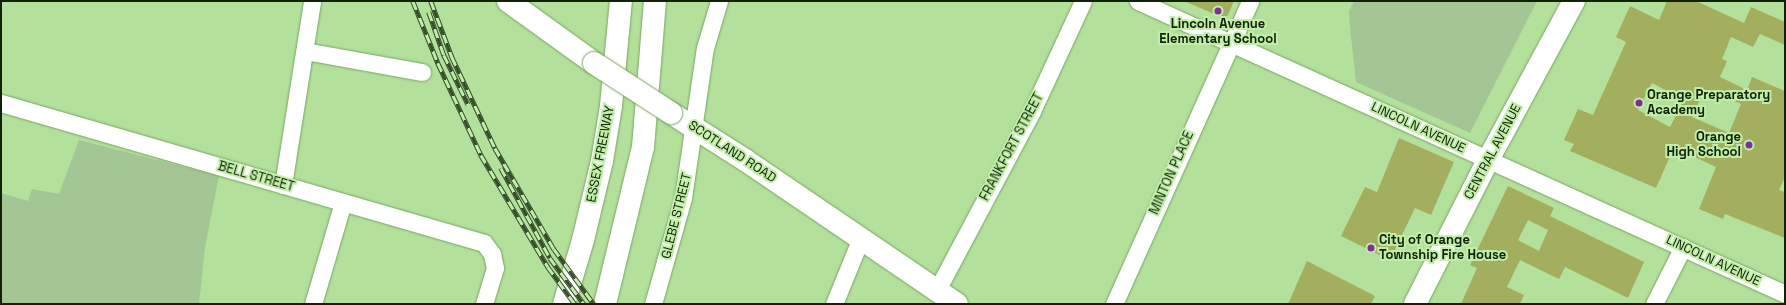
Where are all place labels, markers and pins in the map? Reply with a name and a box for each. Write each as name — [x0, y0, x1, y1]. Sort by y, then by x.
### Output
marker: Lincoln Avenue Elementary School — [1213, 6, 1223, 16]
place label: Lincoln Avenue Elementary School — [1159, 17, 1277, 48]
place label: Orange Preparatory Academy — [1647, 88, 1770, 119]
marker: Orange Preparatory Academy — [1634, 98, 1644, 108]
place label: Orange High School — [1667, 130, 1741, 161]
marker: Orange High School — [1744, 140, 1754, 150]
place label: City of Orange Township Fire House — [1379, 233, 1506, 264]
marker: City of Orange Township Fire House — [1366, 243, 1376, 253]

